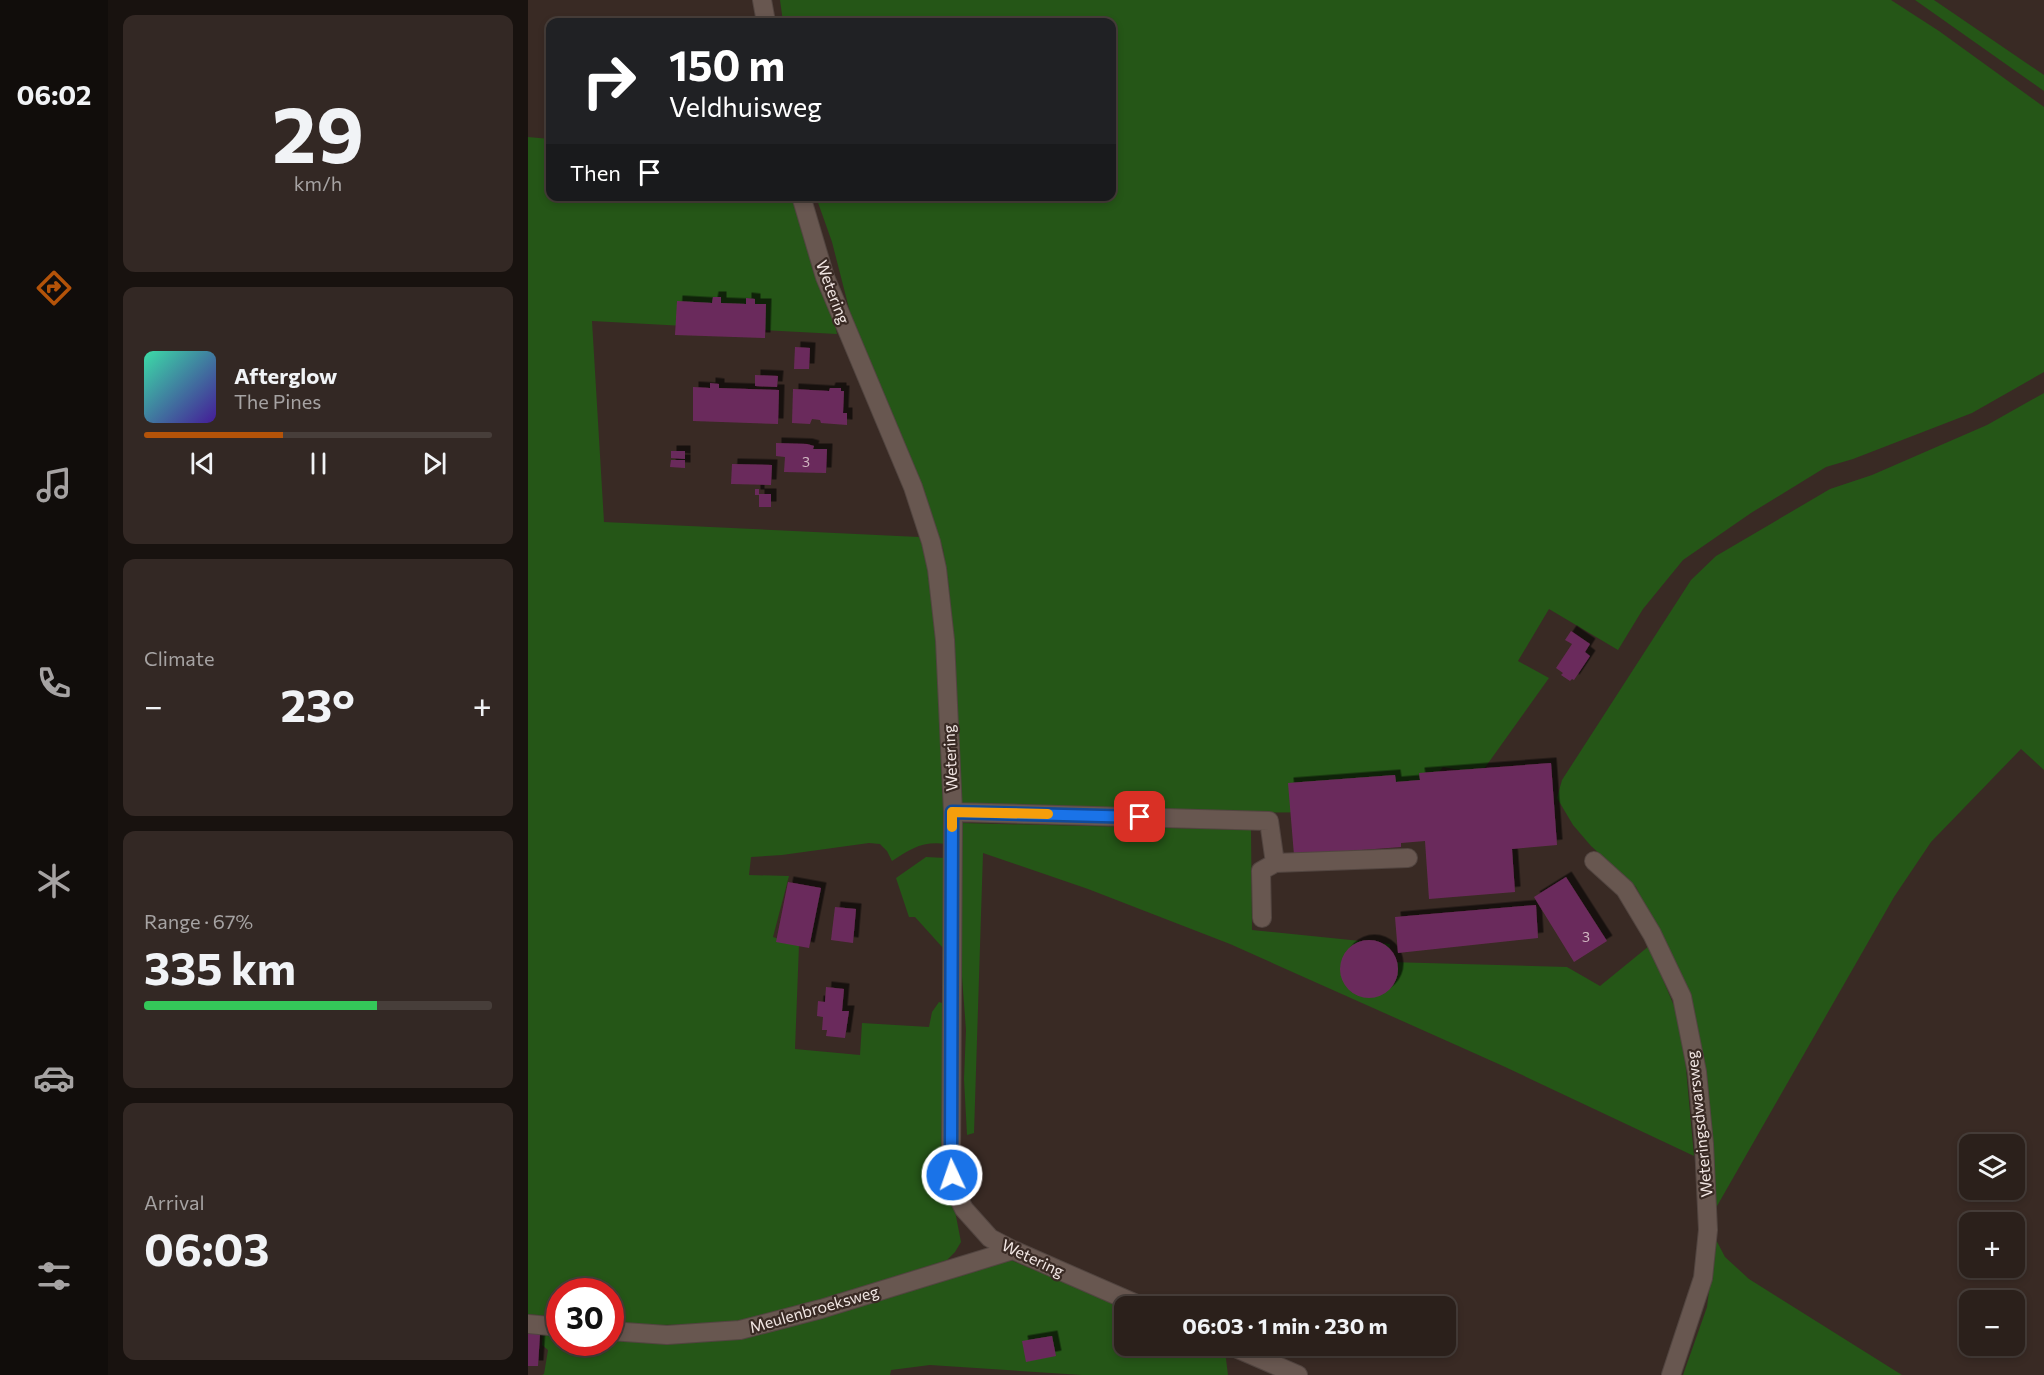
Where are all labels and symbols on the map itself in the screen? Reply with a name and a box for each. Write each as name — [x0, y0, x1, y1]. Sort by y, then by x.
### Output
street label: Wetering — [813, 257, 854, 327]
house number: 3 — [802, 453, 810, 470]
street label: Wetering — [938, 724, 961, 792]
pin — [1114, 791, 1165, 842]
house number: 3 — [1582, 928, 1590, 945]
street label: Weteringsdwarsweg — [1681, 1050, 1716, 1198]
position arrow — [920, 1143, 984, 1207]
street label: Wetering — [999, 1235, 1068, 1280]
speed limit sign: 30 — [546, 1278, 624, 1356]
street label: Meulenbroeksweg — [747, 1281, 881, 1336]

